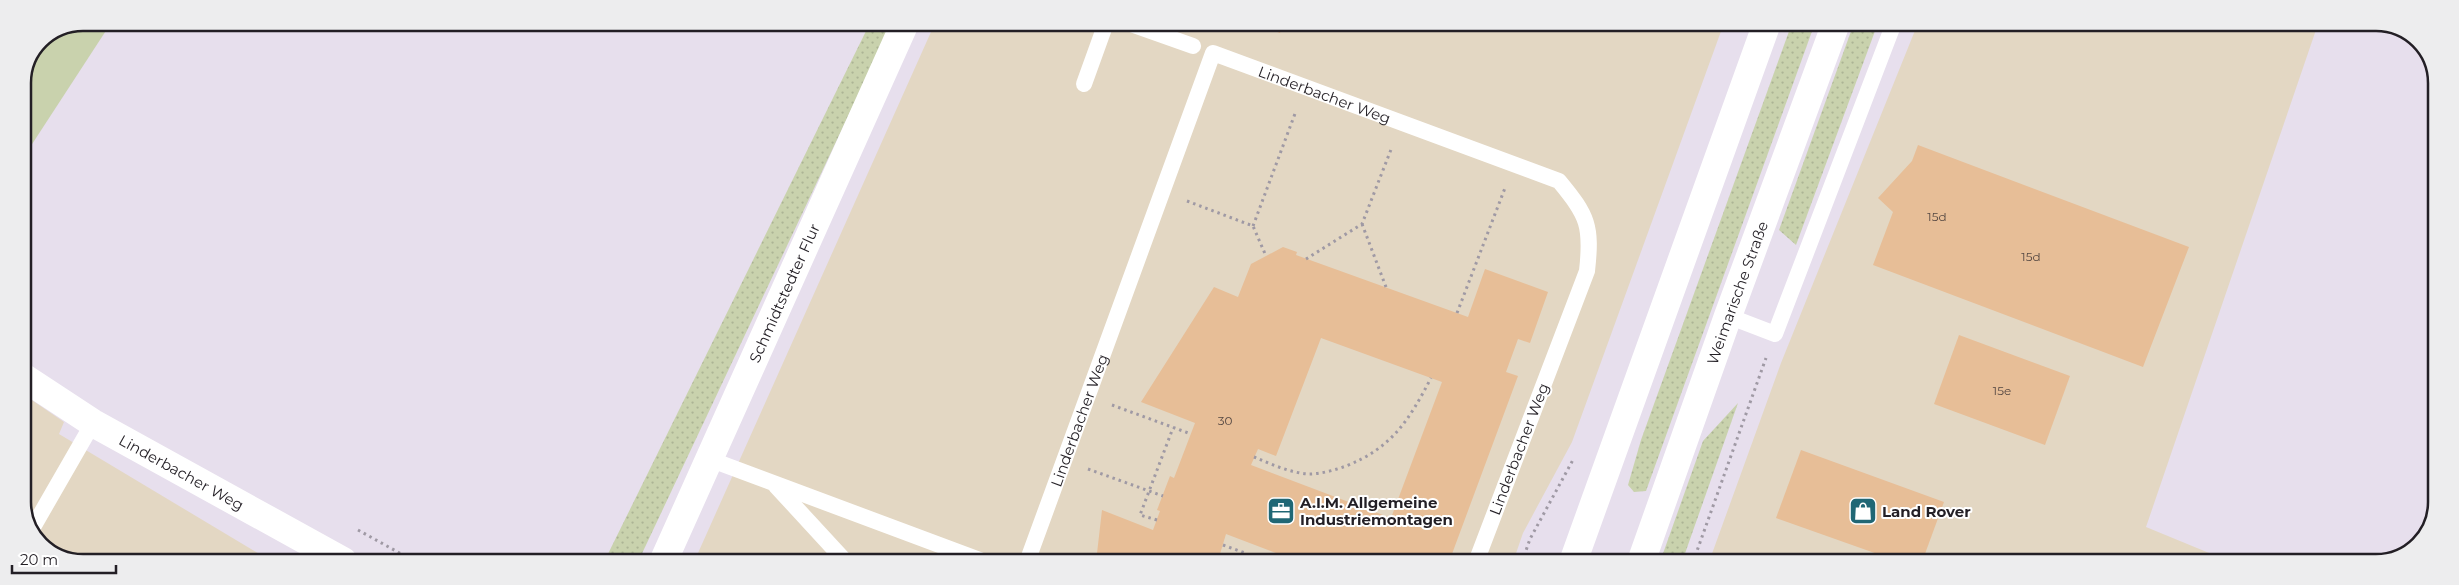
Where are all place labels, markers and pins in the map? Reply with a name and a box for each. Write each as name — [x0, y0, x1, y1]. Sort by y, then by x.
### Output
place label: A.I.M. Allgemeine Industriemontagen — [1299, 493, 1453, 529]
office icon: A.I.M. Allgemeine Industriemontagen — [1266, 496, 1296, 526]
shop icon: Land Rover — [1848, 496, 1878, 526]
place label: Land Rover — [1882, 502, 1971, 521]

